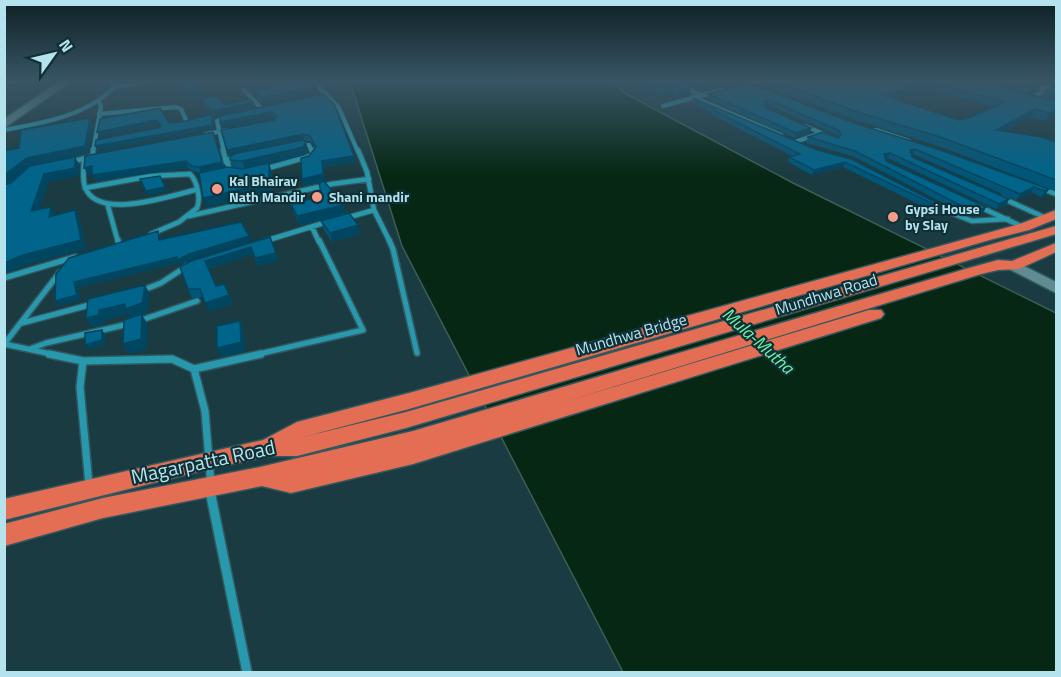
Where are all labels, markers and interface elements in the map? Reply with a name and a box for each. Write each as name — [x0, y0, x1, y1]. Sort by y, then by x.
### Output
north arrow — [24, 24, 84, 84]
text: N — [53, 34, 79, 57]
place label: Kal Bhairav Nath Mandir — [229, 170, 305, 207]
marker: Kal Bhairav Nath Mandir — [210, 182, 224, 196]
place label: Shani mandir — [329, 186, 409, 207]
marker: Shani mandir — [310, 190, 324, 204]
place label: Gypsi House by Slay — [905, 198, 980, 235]
marker: Gypsi House by Slay — [886, 210, 900, 224]
street label: Mundhwa Road — [772, 267, 880, 321]
water label: Mula-Mutha — [716, 301, 801, 381]
street label: Mundhwa Bridge — [573, 307, 689, 361]
street label: Magarpatta Road — [128, 431, 278, 492]

